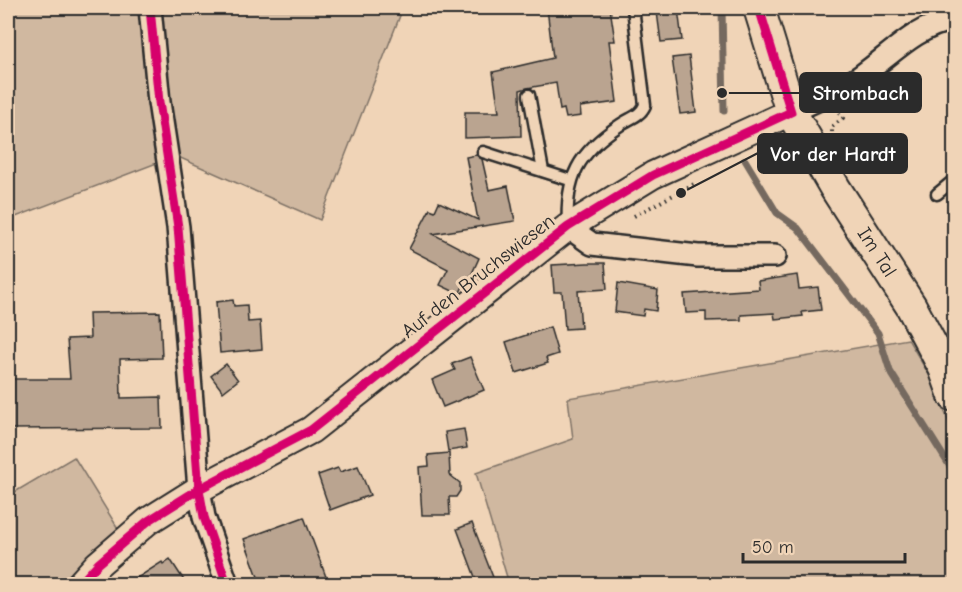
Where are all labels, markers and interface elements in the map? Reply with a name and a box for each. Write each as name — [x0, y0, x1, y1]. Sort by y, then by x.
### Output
callout: Strombach — [800, 73, 921, 112]
text: Strombach — [813, 81, 909, 105]
callout: Vor der Hardt — [758, 134, 907, 173]
text: Vor der Hardt — [770, 142, 897, 166]
street label: Auf den Bruchswiesen — [397, 209, 559, 343]
street label: Im Tal — [853, 223, 901, 281]
scale bar — [743, 526, 905, 564]
text: 50 m — [752, 537, 794, 558]

